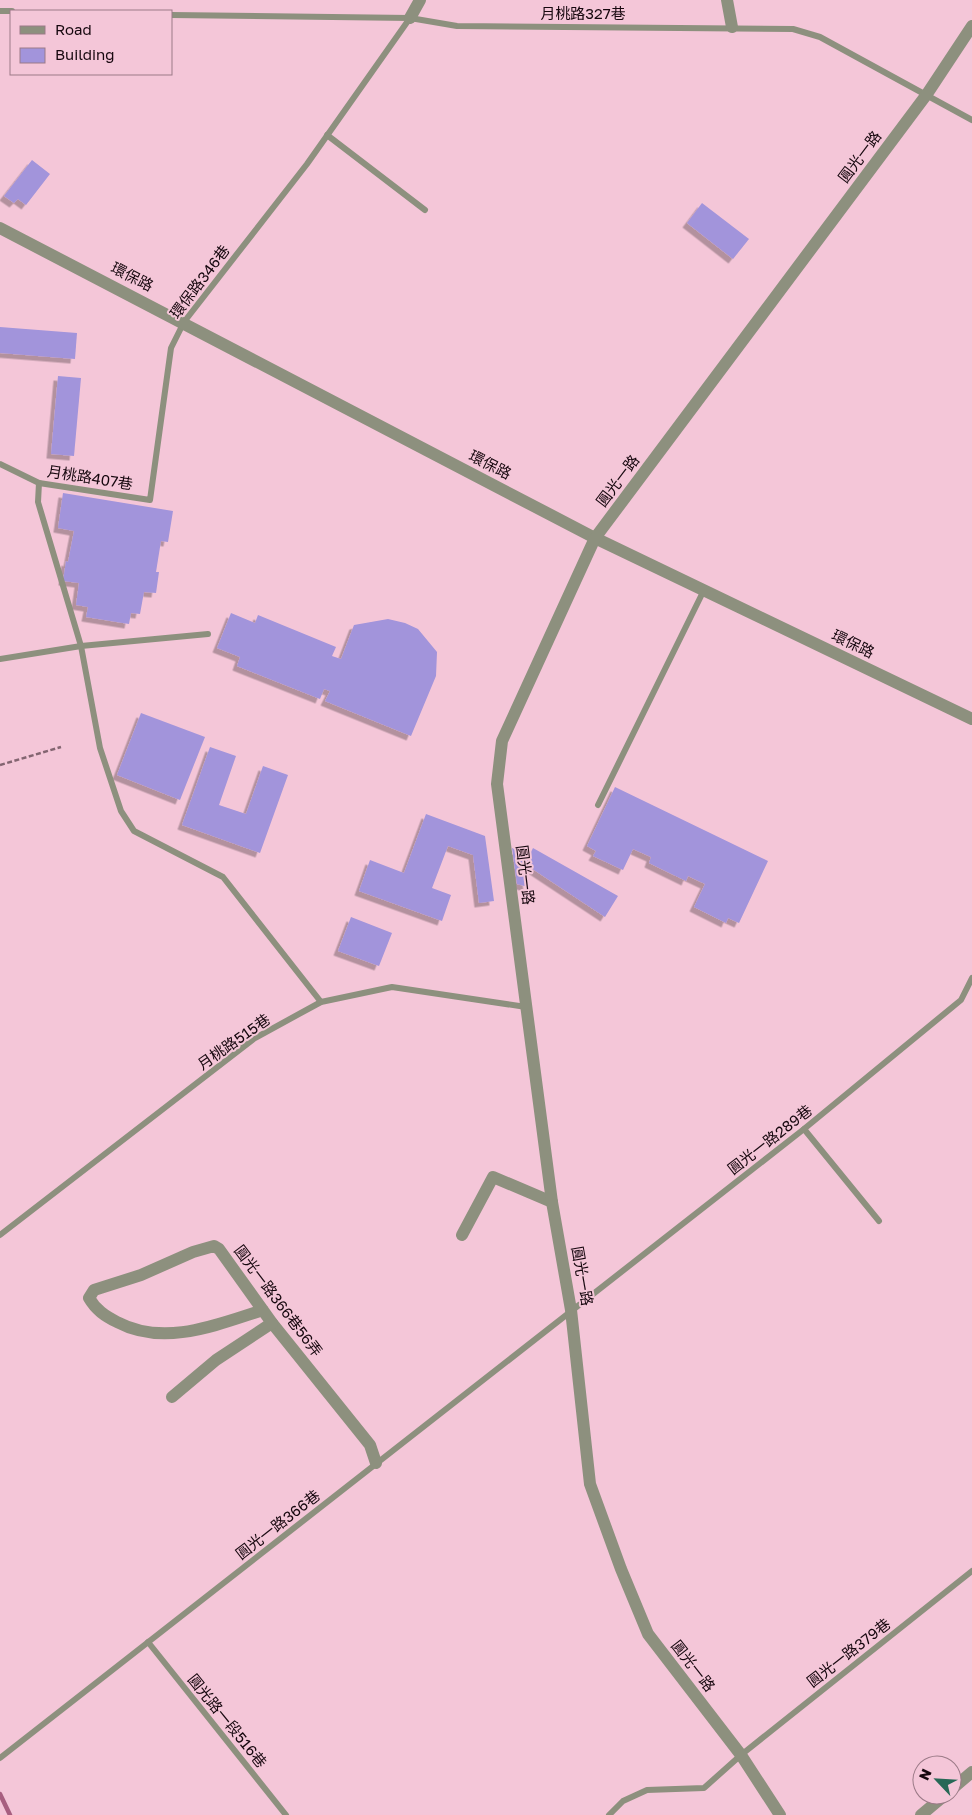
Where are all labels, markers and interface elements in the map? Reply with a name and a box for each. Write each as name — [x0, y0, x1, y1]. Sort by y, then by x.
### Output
street label: 月桃路327巷 — [540, 4, 626, 22]
legend — [10, 10, 172, 75]
text: Road — [55, 20, 92, 38]
text: Building — [55, 45, 115, 63]
street label: 圓光一路 — [834, 127, 884, 186]
street label: 環保路346巷 — [166, 241, 233, 322]
street label: 環保路 — [108, 258, 157, 294]
street label: 環保路 — [466, 446, 515, 482]
street label: 圓光一路 — [592, 451, 642, 510]
street label: 月桃路407巷 — [46, 461, 134, 493]
street label: 環保路 — [829, 625, 878, 661]
street label: 圓光一路 — [513, 844, 539, 906]
street label: 月桃路515巷 — [194, 1010, 273, 1073]
street label: 圓光一路289巷 — [724, 1101, 815, 1178]
street label: 圓光一路366巷56弄 — [231, 1241, 327, 1360]
street label: 圓光一路 — [569, 1245, 597, 1307]
street label: 圓光一路366巷 — [232, 1486, 323, 1563]
street label: 圓光一路379巷 — [803, 1614, 894, 1690]
street label: 圓光一路 — [668, 1636, 719, 1695]
street label: 圓光路一段516巷 — [185, 1670, 271, 1771]
north arrow — [912, 1755, 962, 1805]
text: N — [915, 1766, 935, 1783]

